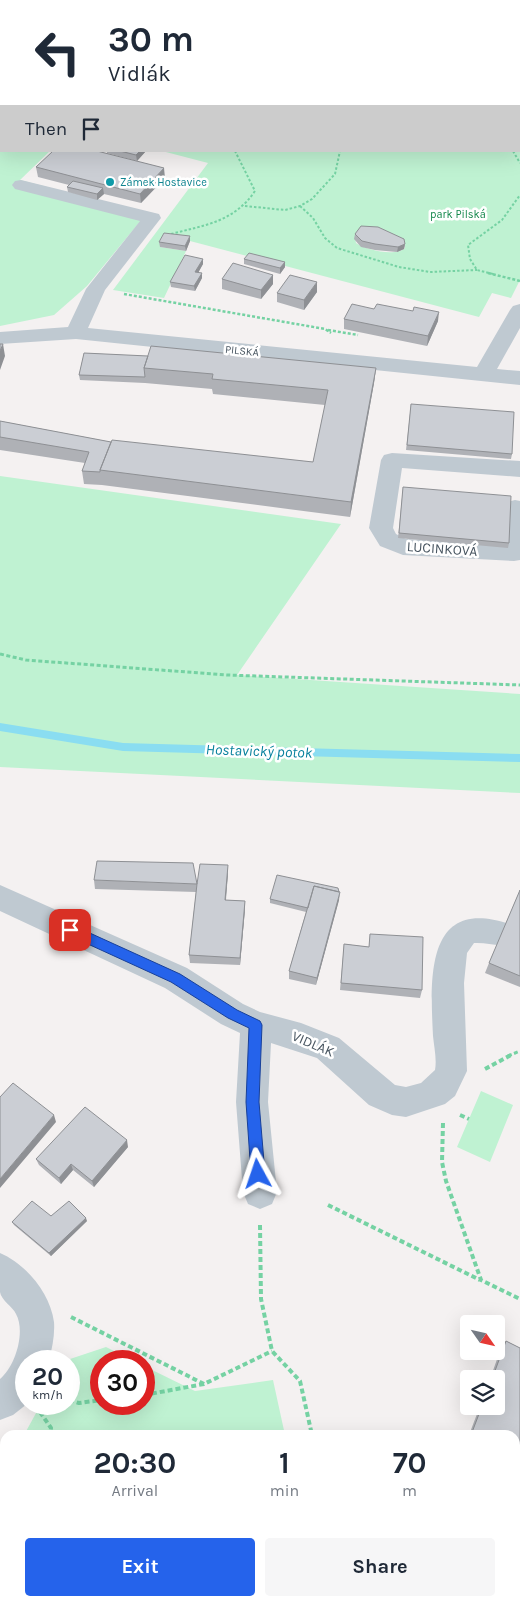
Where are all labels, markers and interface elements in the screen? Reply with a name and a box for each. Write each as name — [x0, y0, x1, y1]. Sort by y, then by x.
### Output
text: 30 m — [108, 19, 194, 60]
icon: left — [25, 20, 90, 85]
text: Vidlák — [108, 61, 171, 87]
icon: arrive — [77, 115, 105, 143]
text: Then — [25, 118, 67, 140]
marker: Zámek Hostavice — [104, 176, 116, 188]
place label: Zámek Hostavice — [120, 176, 207, 189]
park label: park Pilská — [430, 208, 486, 221]
street label: PILSKÁ — [224, 341, 260, 359]
street label: LUCINKOVÁ — [406, 537, 478, 560]
water label: Hostavický potok — [205, 740, 313, 762]
pin — [49, 909, 91, 951]
icon: arrive — [56, 916, 84, 944]
street label: VIDLÁK — [289, 1027, 337, 1061]
position arrow — [231, 1147, 283, 1199]
north arrow — [460, 1315, 505, 1360]
map controls — [460, 1315, 505, 1415]
speed limit sign: 30 — [90, 1350, 155, 1415]
text: 20 — [32, 1362, 63, 1391]
button: layers — [460, 1370, 505, 1415]
text: km/h — [32, 1388, 63, 1402]
text: 20:30 — [93, 1445, 176, 1481]
text: 1 — [279, 1445, 290, 1481]
text: 70 — [393, 1445, 427, 1481]
text: Arrival — [111, 1481, 158, 1500]
text: min — [270, 1481, 299, 1500]
text: m — [402, 1481, 417, 1500]
button: Exit — [25, 1538, 255, 1596]
button: Share — [265, 1538, 495, 1596]

